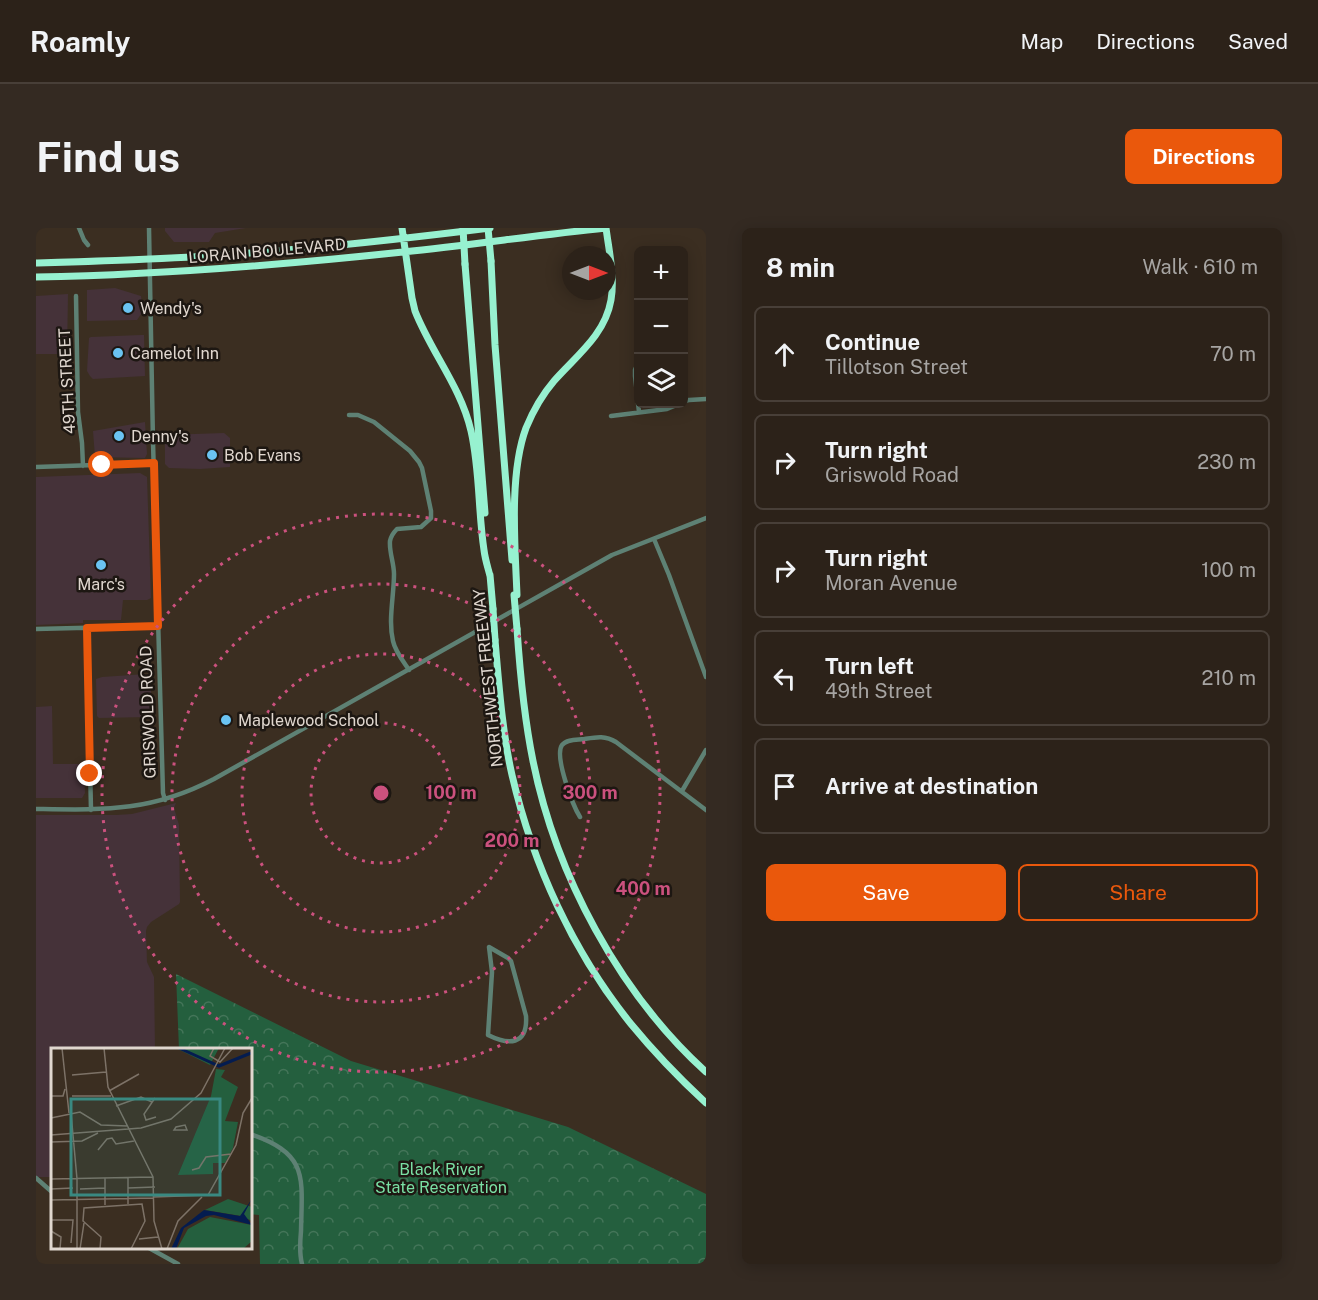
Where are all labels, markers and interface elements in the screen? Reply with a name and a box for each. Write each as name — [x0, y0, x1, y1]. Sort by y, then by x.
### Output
text: Roamly — [30, 25, 130, 58]
text: Map — [1021, 29, 1063, 54]
text: Directions — [1096, 29, 1195, 54]
text: Saved — [1228, 29, 1288, 54]
button: Directions — [1125, 129, 1282, 184]
text: Find us — [36, 132, 180, 181]
street label: LORAIN BOULEVARD — [187, 235, 347, 267]
north arrow — [562, 246, 616, 300]
map controls — [634, 246, 688, 408]
button: + — [634, 246, 688, 300]
text: 8 min — [766, 252, 835, 283]
text: Walk · 610 m — [1142, 255, 1258, 279]
place label: Wendy's — [140, 299, 202, 318]
button: − — [634, 300, 688, 354]
marker: Wendy's — [121, 301, 135, 315]
street label: 49TH STREET — [55, 327, 79, 435]
text: Continue — [825, 329, 920, 355]
icon: ahead — [768, 338, 801, 371]
text: 70 m — [1210, 342, 1256, 366]
place label: Camelot Inn — [130, 344, 219, 363]
marker: Camelot Inn — [111, 346, 125, 360]
button: layers — [634, 354, 688, 408]
text: Tillotson Street — [825, 355, 968, 379]
place label: Denny's — [131, 427, 189, 446]
marker: Denny's — [112, 429, 126, 443]
text: Turn right — [825, 437, 928, 463]
place label: Bob Evans — [224, 446, 301, 465]
icon: right — [768, 446, 801, 479]
marker: Bob Evans — [205, 448, 219, 462]
text: 230 m — [1197, 450, 1256, 474]
route start — [88, 451, 114, 477]
text: Griswold Road — [825, 463, 959, 487]
text: Turn right — [825, 545, 928, 571]
icon: right — [768, 554, 801, 587]
marker: Marc's — [94, 558, 108, 572]
text: 100 m — [1201, 558, 1256, 582]
text: Moran Avenue — [825, 571, 958, 595]
place label: Marc's — [77, 575, 125, 594]
street label: NORTHWEST FREEWAY — [469, 588, 507, 768]
street label: GRISWOLD ROAD — [136, 645, 160, 779]
text: Turn left — [825, 653, 914, 679]
icon: left — [768, 662, 801, 695]
text: 210 m — [1202, 666, 1256, 690]
text: 49th Street — [825, 679, 933, 703]
place label: Maplewood School — [238, 711, 379, 730]
marker: Maplewood School — [219, 713, 233, 727]
route end — [76, 760, 102, 786]
icon: arrive — [768, 770, 801, 803]
text: Arrive at destination — [825, 773, 1038, 799]
text: 100 m — [425, 782, 477, 803]
text: 300 m — [562, 782, 618, 803]
centre of rings — [371, 783, 391, 803]
text: 200 m — [485, 830, 539, 851]
button: Save — [766, 864, 1006, 921]
button: Share — [1018, 864, 1258, 921]
text: 400 m — [615, 878, 671, 899]
inset map — [51, 1048, 252, 1249]
park label: Black River State Reservation — [375, 1160, 507, 1197]

